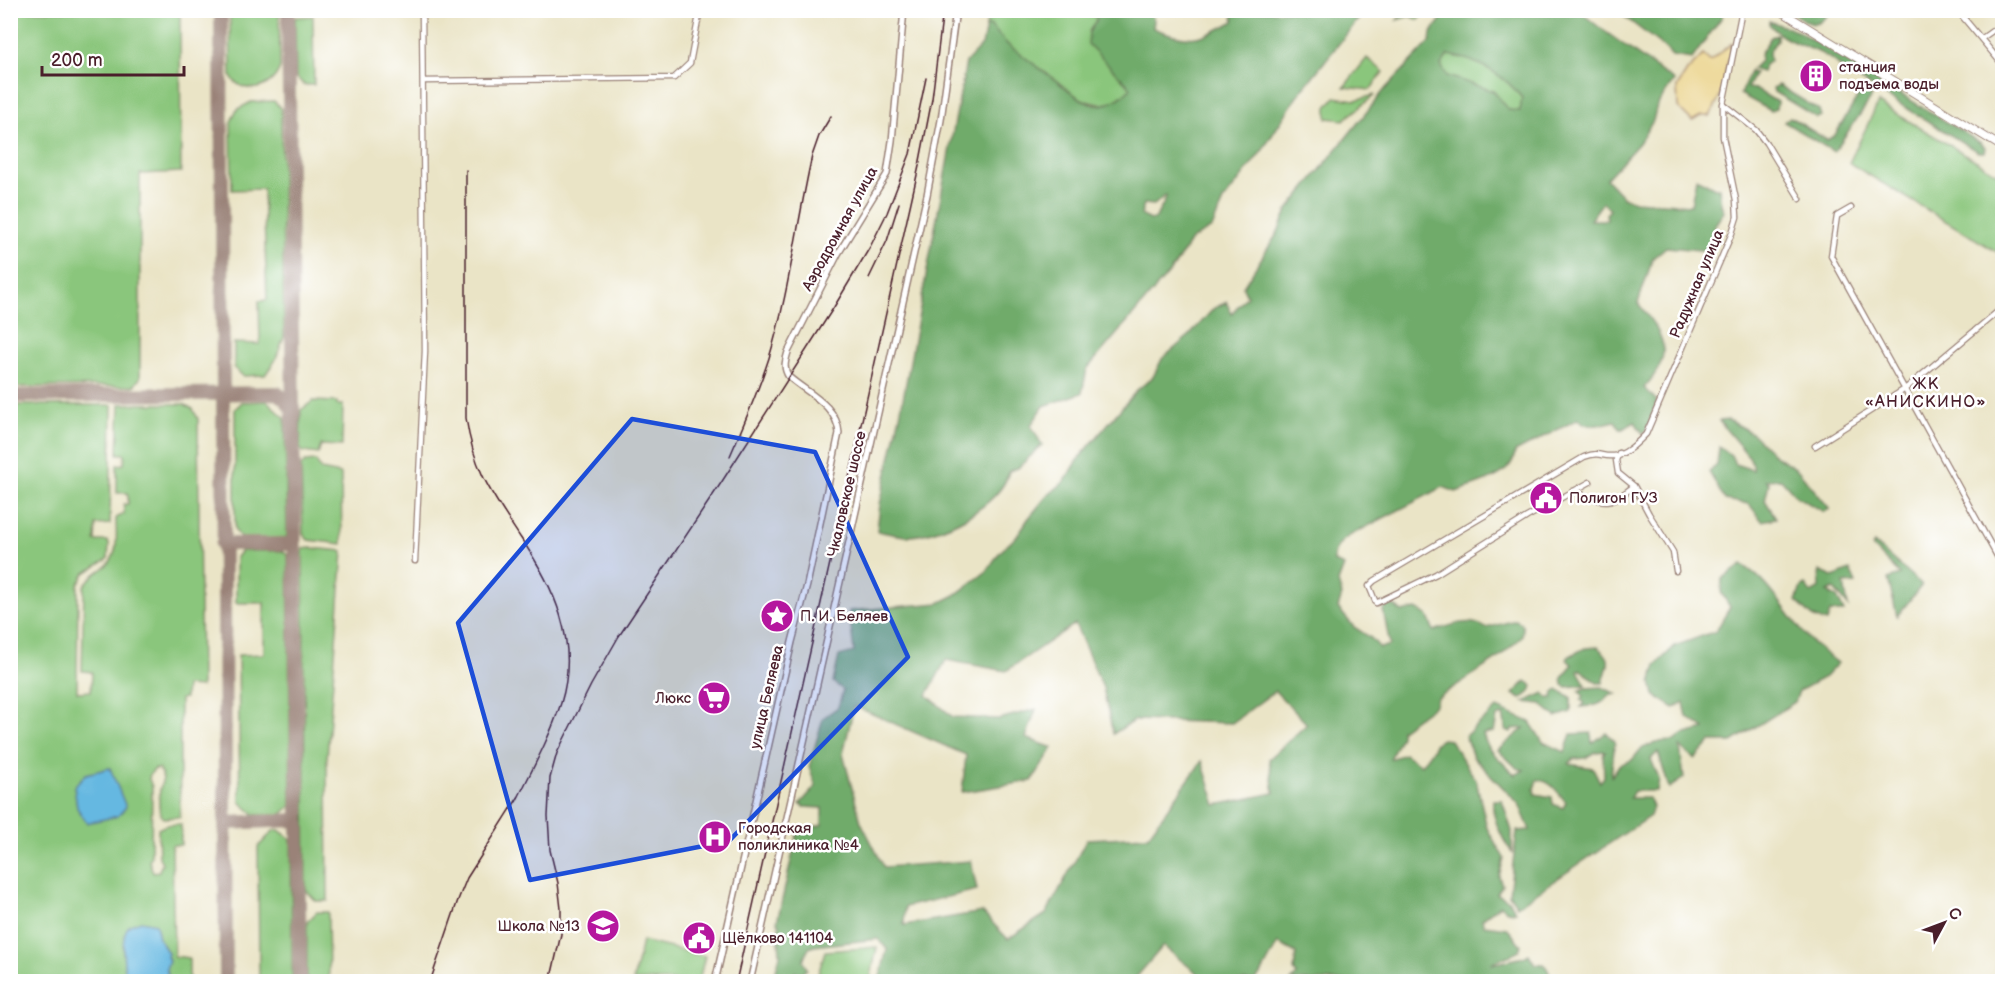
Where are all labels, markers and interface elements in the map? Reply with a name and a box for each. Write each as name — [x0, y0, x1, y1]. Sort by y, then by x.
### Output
scale bar — [42, 39, 184, 77]
text: 200 m — [51, 50, 103, 71]
building icon: станция подъема воды — [1798, 58, 1834, 94]
place label: станция подъема воды — [1839, 58, 1939, 94]
street label: Аэродромная улица — [797, 163, 882, 295]
street label: Радужная улица — [1666, 227, 1728, 341]
district label: ЖК «АНИСКИНО» — [1865, 375, 1987, 412]
street label: Чкаловское шоссе — [823, 429, 871, 559]
public building icon: Полигон ГУЗ — [1528, 480, 1564, 516]
place label: Полигон ГУЗ — [1569, 489, 1658, 508]
place icon: П. И. Беляев — [759, 598, 795, 634]
place label: П. И. Беляев — [800, 607, 888, 626]
street label: улица Беляева — [746, 643, 788, 751]
supermarket icon: Люкс — [696, 680, 732, 716]
place label: Люкс — [654, 689, 692, 708]
hospital icon: Городская поликлиника №4 — [697, 819, 733, 855]
place label: Городская поликлиника №4 — [738, 819, 859, 855]
north arrow — [1914, 893, 1974, 953]
text: С — [1943, 904, 1965, 925]
school or university icon: Школа №13 — [585, 908, 621, 944]
place label: Школа №13 — [498, 917, 580, 936]
public building icon: Щёлково 141104 — [681, 920, 717, 956]
place label: Щёлково 141104 — [722, 929, 833, 948]

